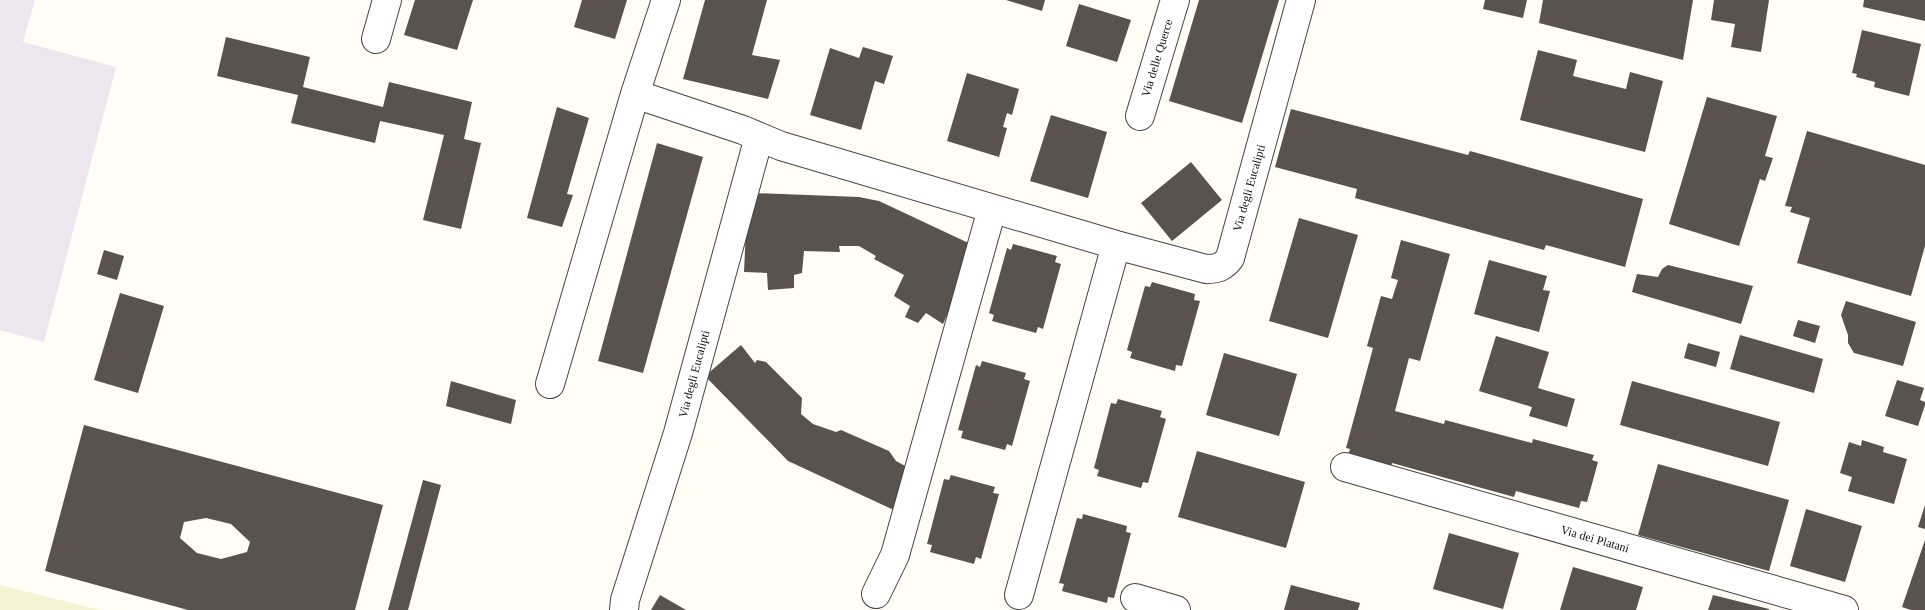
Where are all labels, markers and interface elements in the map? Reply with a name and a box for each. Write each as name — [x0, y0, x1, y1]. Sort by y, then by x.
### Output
street label: Via delle Querce — [1139, 17, 1175, 99]
street label: Via degli Eucalipti — [1230, 142, 1268, 233]
street label: Via degli Eucalipti — [676, 328, 713, 419]
street label: Via dei Platani — [1559, 523, 1631, 556]

